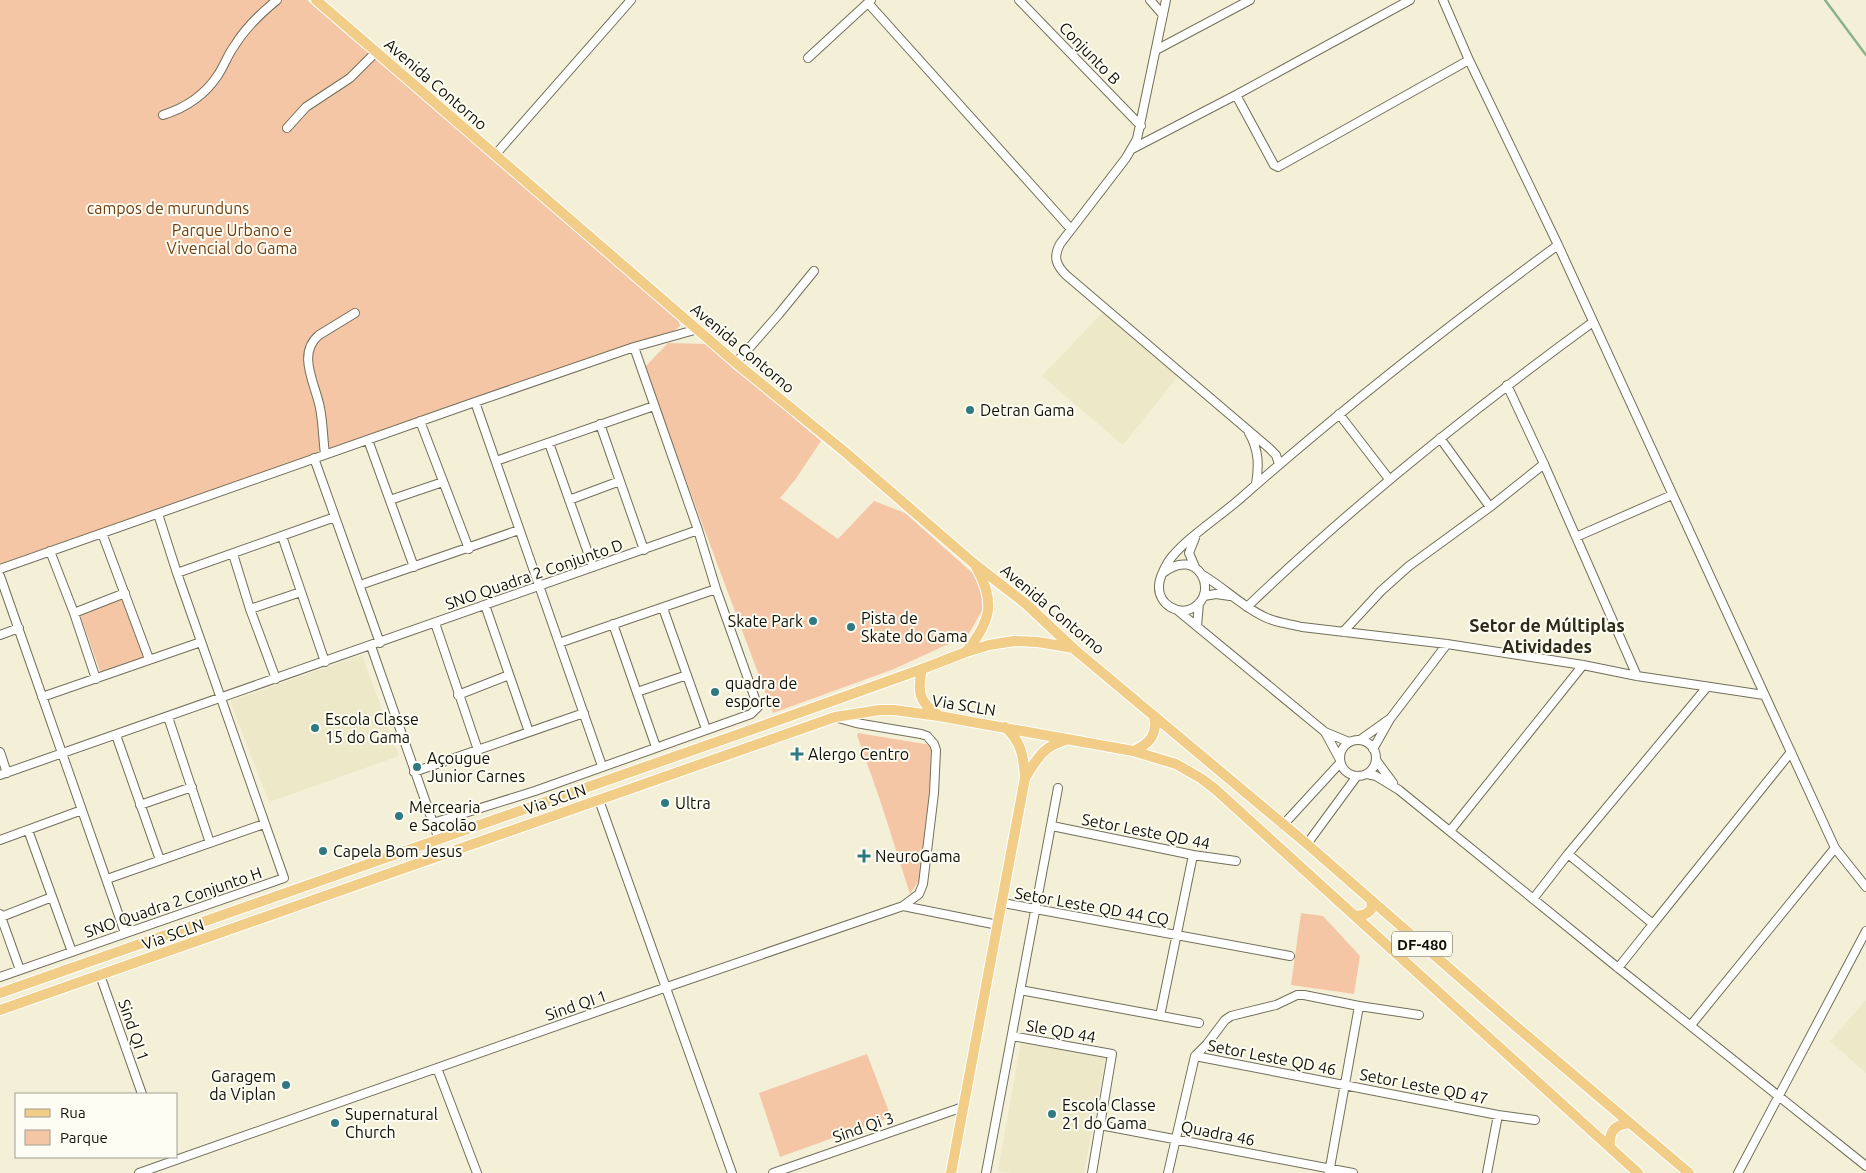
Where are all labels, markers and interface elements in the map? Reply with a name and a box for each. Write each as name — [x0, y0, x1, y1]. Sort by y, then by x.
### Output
street label: Conjunto B — [1056, 18, 1124, 88]
street label: Avenida Contorno — [381, 35, 491, 133]
park label: campos de murunduns — [87, 199, 249, 217]
park label: Parque Urbano e Vivencial do Gama — [167, 221, 297, 257]
street label: Avenida Contorno — [688, 299, 798, 397]
place label: Detran Gama — [980, 401, 1074, 419]
marker: Detran Gama — [964, 404, 976, 416]
street label: SNO Quadra 2 Conjunto D — [443, 535, 625, 613]
street label: Avenida Contorno — [998, 560, 1108, 658]
place label: Pista de Skate do Gama — [861, 609, 968, 645]
place label: Skate Park — [728, 612, 803, 630]
marker: Skate Park — [807, 615, 819, 627]
district label: Setor de Múltiplas Atividades — [1469, 615, 1625, 656]
marker: Pista de Skate do Gama — [845, 621, 857, 633]
place label: quadra de esporte — [725, 674, 797, 710]
marker: quadra de esporte — [709, 686, 721, 698]
street label: Via SCLN — [931, 691, 997, 719]
place label: Escola Classe 15 do Gama — [325, 710, 419, 746]
marker: Escola Classe 15 do Gama — [309, 722, 321, 734]
place label: Alergo Centro — [808, 745, 909, 763]
marker: Alergo Centro — [790, 747, 804, 761]
place label: Açougue Junior Carnes — [427, 749, 525, 785]
marker: Açougue Junior Carnes — [411, 761, 423, 773]
street label: Via SCLN — [522, 780, 588, 818]
place label: Ultra — [675, 794, 711, 812]
marker: Ultra — [659, 797, 671, 809]
place label: Mercearia e Sacolão — [409, 798, 480, 834]
marker: Mercearia e Sacolão — [393, 810, 405, 822]
street label: Setor Leste QD 44 — [1080, 810, 1212, 852]
place label: Capela Bom Jesus — [333, 842, 462, 860]
marker: Capela Bom Jesus — [317, 845, 329, 857]
place label: NeuroGama — [875, 847, 961, 865]
marker: NeuroGama — [857, 849, 871, 863]
street label: SNO Quadra 2 Conjunto H — [82, 863, 264, 941]
street label: Setor Leste QD 44 CQ — [1013, 884, 1171, 928]
street label: Via SCLN — [140, 915, 206, 953]
road number: DF-480 — [1392, 932, 1452, 956]
street label: Sind QI 1 — [543, 986, 609, 1024]
street label: Sind QI 1 — [115, 997, 153, 1063]
street label: Sle QD 44 — [1025, 1016, 1097, 1046]
street label: Setor Leste QD 46 — [1206, 1036, 1338, 1078]
street label: Setor Leste QD 47 — [1358, 1065, 1490, 1107]
place label: Garagem da Viplan — [209, 1067, 276, 1103]
marker: Garagem da Viplan — [280, 1079, 292, 1091]
legend — [15, 1093, 178, 1158]
place label: Escola Classe 21 do Gama — [1062, 1096, 1156, 1132]
text: Rua — [60, 1104, 86, 1121]
place label: Supernatural Church — [345, 1105, 438, 1141]
street label: Sind Qi 3 — [830, 1108, 896, 1146]
marker: Escola Classe 21 do Gama — [1046, 1108, 1058, 1120]
marker: Supernatural Church — [329, 1117, 341, 1129]
street label: Quadra 46 — [1179, 1117, 1257, 1149]
text: Parque — [60, 1129, 108, 1146]

